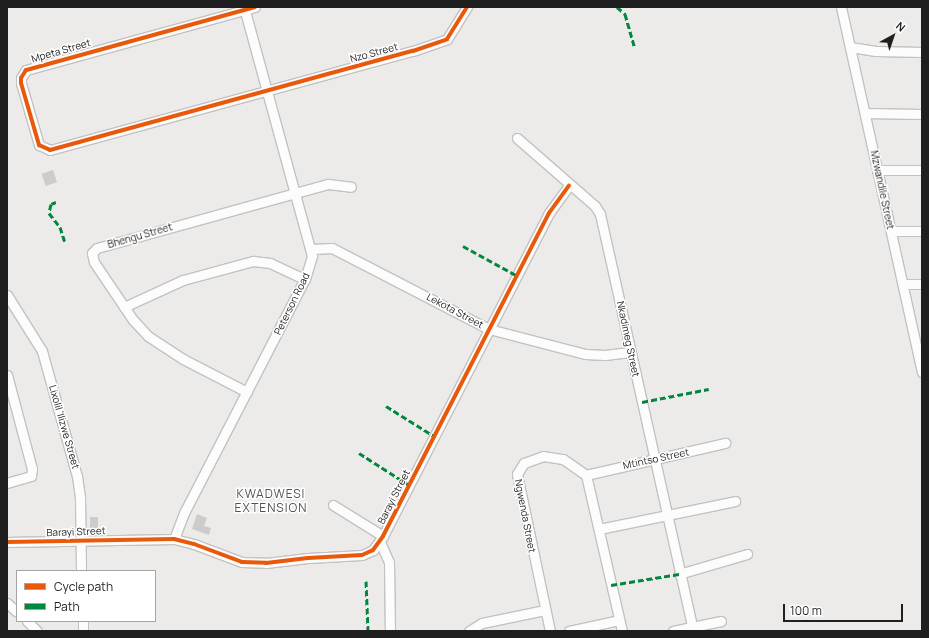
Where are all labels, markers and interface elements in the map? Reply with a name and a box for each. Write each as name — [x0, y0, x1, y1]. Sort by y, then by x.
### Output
north arrow — [873, 16, 913, 56]
text: N — [893, 18, 909, 35]
street label: Mpeta Street — [30, 37, 92, 65]
street label: Nzo Street — [349, 41, 399, 65]
street label: Mzwandile Street — [868, 149, 896, 231]
street label: Bhengu Street — [106, 221, 174, 251]
street label: Peterson Road — [272, 271, 312, 337]
street label: Lekota Street — [425, 291, 485, 331]
street label: Nkadimeg Street — [614, 300, 642, 378]
street label: Lixolil 'Ilizwe Street — [46, 384, 82, 470]
street label: Mtintso Street — [622, 446, 690, 472]
street label: Barayi Street — [375, 468, 413, 526]
street label: Ngwenda Street — [512, 478, 538, 554]
district label: KWADWESI EXTENSION — [235, 487, 307, 515]
street label: Barayi Street — [46, 525, 106, 539]
legend — [16, 570, 156, 622]
text: Cycle path — [54, 578, 113, 595]
scale bar — [785, 596, 905, 622]
text: Path — [54, 598, 80, 615]
text: 100 m — [790, 602, 822, 619]

